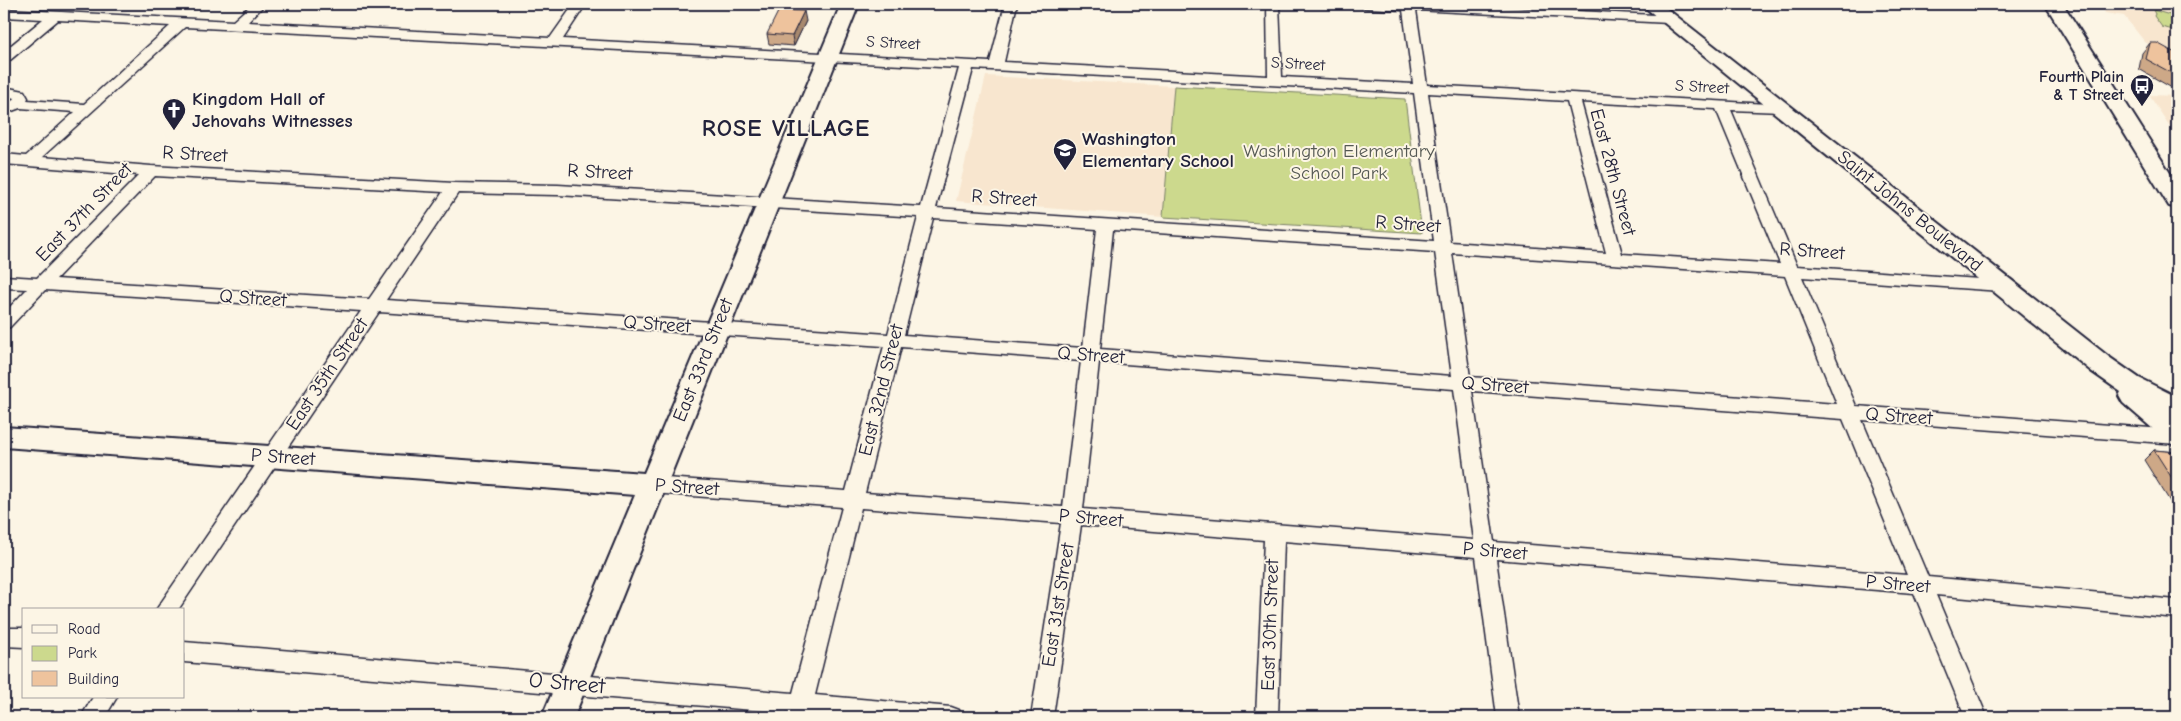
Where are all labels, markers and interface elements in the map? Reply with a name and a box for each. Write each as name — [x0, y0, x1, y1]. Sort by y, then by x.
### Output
street label: S Street — [865, 33, 921, 53]
street label: S Street — [1270, 54, 1326, 74]
place label: Fourth Plain & T Street — [2039, 68, 2125, 104]
bus stop icon: Fourth Plain & T Street — [2129, 73, 2155, 107]
street label: S Street — [1674, 77, 1730, 97]
place label: Kingdom Hall of Jehovahs Witnesses — [192, 88, 352, 132]
church icon: Kingdom Hall of Jehovahs Witnesses — [161, 97, 187, 131]
street label: East 28th Street — [1586, 106, 1641, 238]
district label: ROSE VILLAGE — [702, 114, 870, 142]
place label: Washington Elementary School — [1082, 128, 1234, 172]
school or university icon: Washington Elementary School — [1052, 137, 1078, 171]
park label: Washington Elementary School Park — [1243, 140, 1435, 184]
street label: R Street — [162, 141, 229, 167]
street label: Saint Johns Boulevard — [1833, 146, 1987, 276]
street label: East 37th Street — [31, 158, 137, 266]
street label: R Street — [567, 159, 634, 185]
street label: R Street — [971, 185, 1038, 211]
street label: R Street — [1375, 211, 1442, 237]
street label: R Street — [1779, 238, 1846, 264]
street label: Q Street — [219, 285, 288, 311]
street label: East 33rd Street — [668, 295, 738, 425]
street label: Q Street — [623, 311, 692, 337]
street label: East 35th Street — [281, 313, 373, 434]
street label: East 32nd Street — [854, 321, 908, 458]
street label: Q Street — [1057, 342, 1126, 368]
street label: Q Street — [1461, 372, 1530, 398]
street label: Q Street — [1865, 403, 1934, 429]
street label: P Street — [250, 444, 317, 470]
street label: P Street — [654, 474, 721, 500]
street label: P Street — [1058, 504, 1125, 532]
street label: P Street — [1462, 537, 1529, 565]
street label: East 31st Street — [1037, 541, 1079, 669]
street label: East 30th Street — [1257, 558, 1283, 691]
street label: P Street — [1865, 570, 1932, 598]
legend — [22, 608, 185, 698]
text: Road — [68, 620, 100, 638]
text: Park — [68, 644, 97, 662]
street label: O Street — [528, 667, 607, 699]
text: Building — [68, 670, 119, 688]

